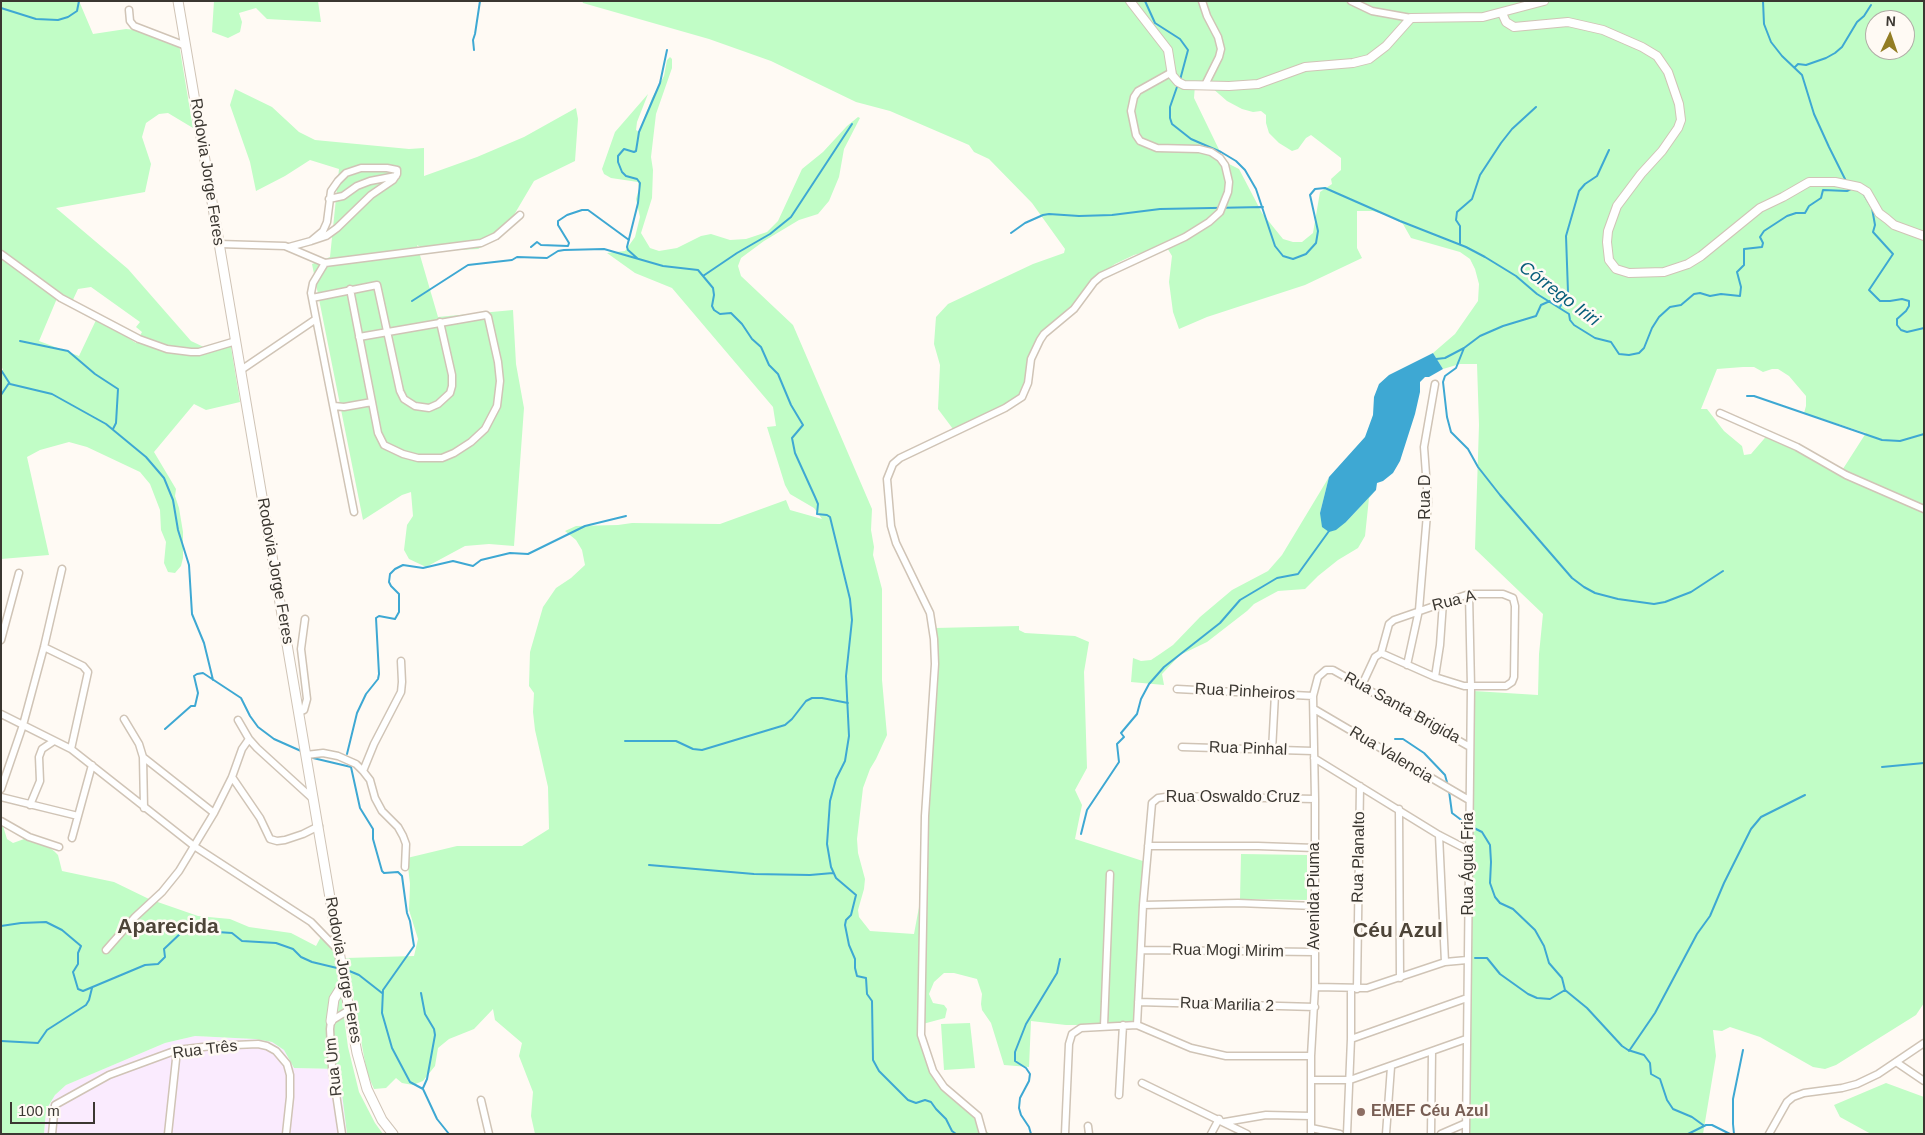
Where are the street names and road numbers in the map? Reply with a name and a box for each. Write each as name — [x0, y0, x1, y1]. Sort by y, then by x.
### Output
street label: Rodovia Jorge Feres — [186, 97, 228, 247]
street label: Rua D — [1416, 474, 1436, 520]
street label: Rodovia Jorge Feres — [253, 496, 297, 646]
street label: Rua A — [1430, 586, 1478, 616]
street label: Rua Santa Brigida — [1341, 668, 1463, 748]
street label: Rua Pinheiros — [1194, 680, 1296, 704]
street label: Rua Valencia — [1346, 723, 1436, 787]
street label: Rua Pinhal — [1209, 738, 1287, 760]
street label: Rua Oswaldo Cruz — [1166, 788, 1300, 808]
street label: Rua Planalto — [1349, 811, 1369, 903]
street label: Rua Água Fria — [1459, 812, 1479, 916]
street label: Avenida Piuma — [1305, 842, 1325, 950]
street label: Rodovia Jorge Feres — [321, 895, 365, 1045]
street label: Rua Mogi Mirim — [1172, 940, 1284, 962]
street label: Rua Marilia 2 — [1180, 994, 1274, 1016]
street label: Rua Três — [171, 1036, 239, 1064]
street label: Rua Um — [321, 1037, 347, 1097]

